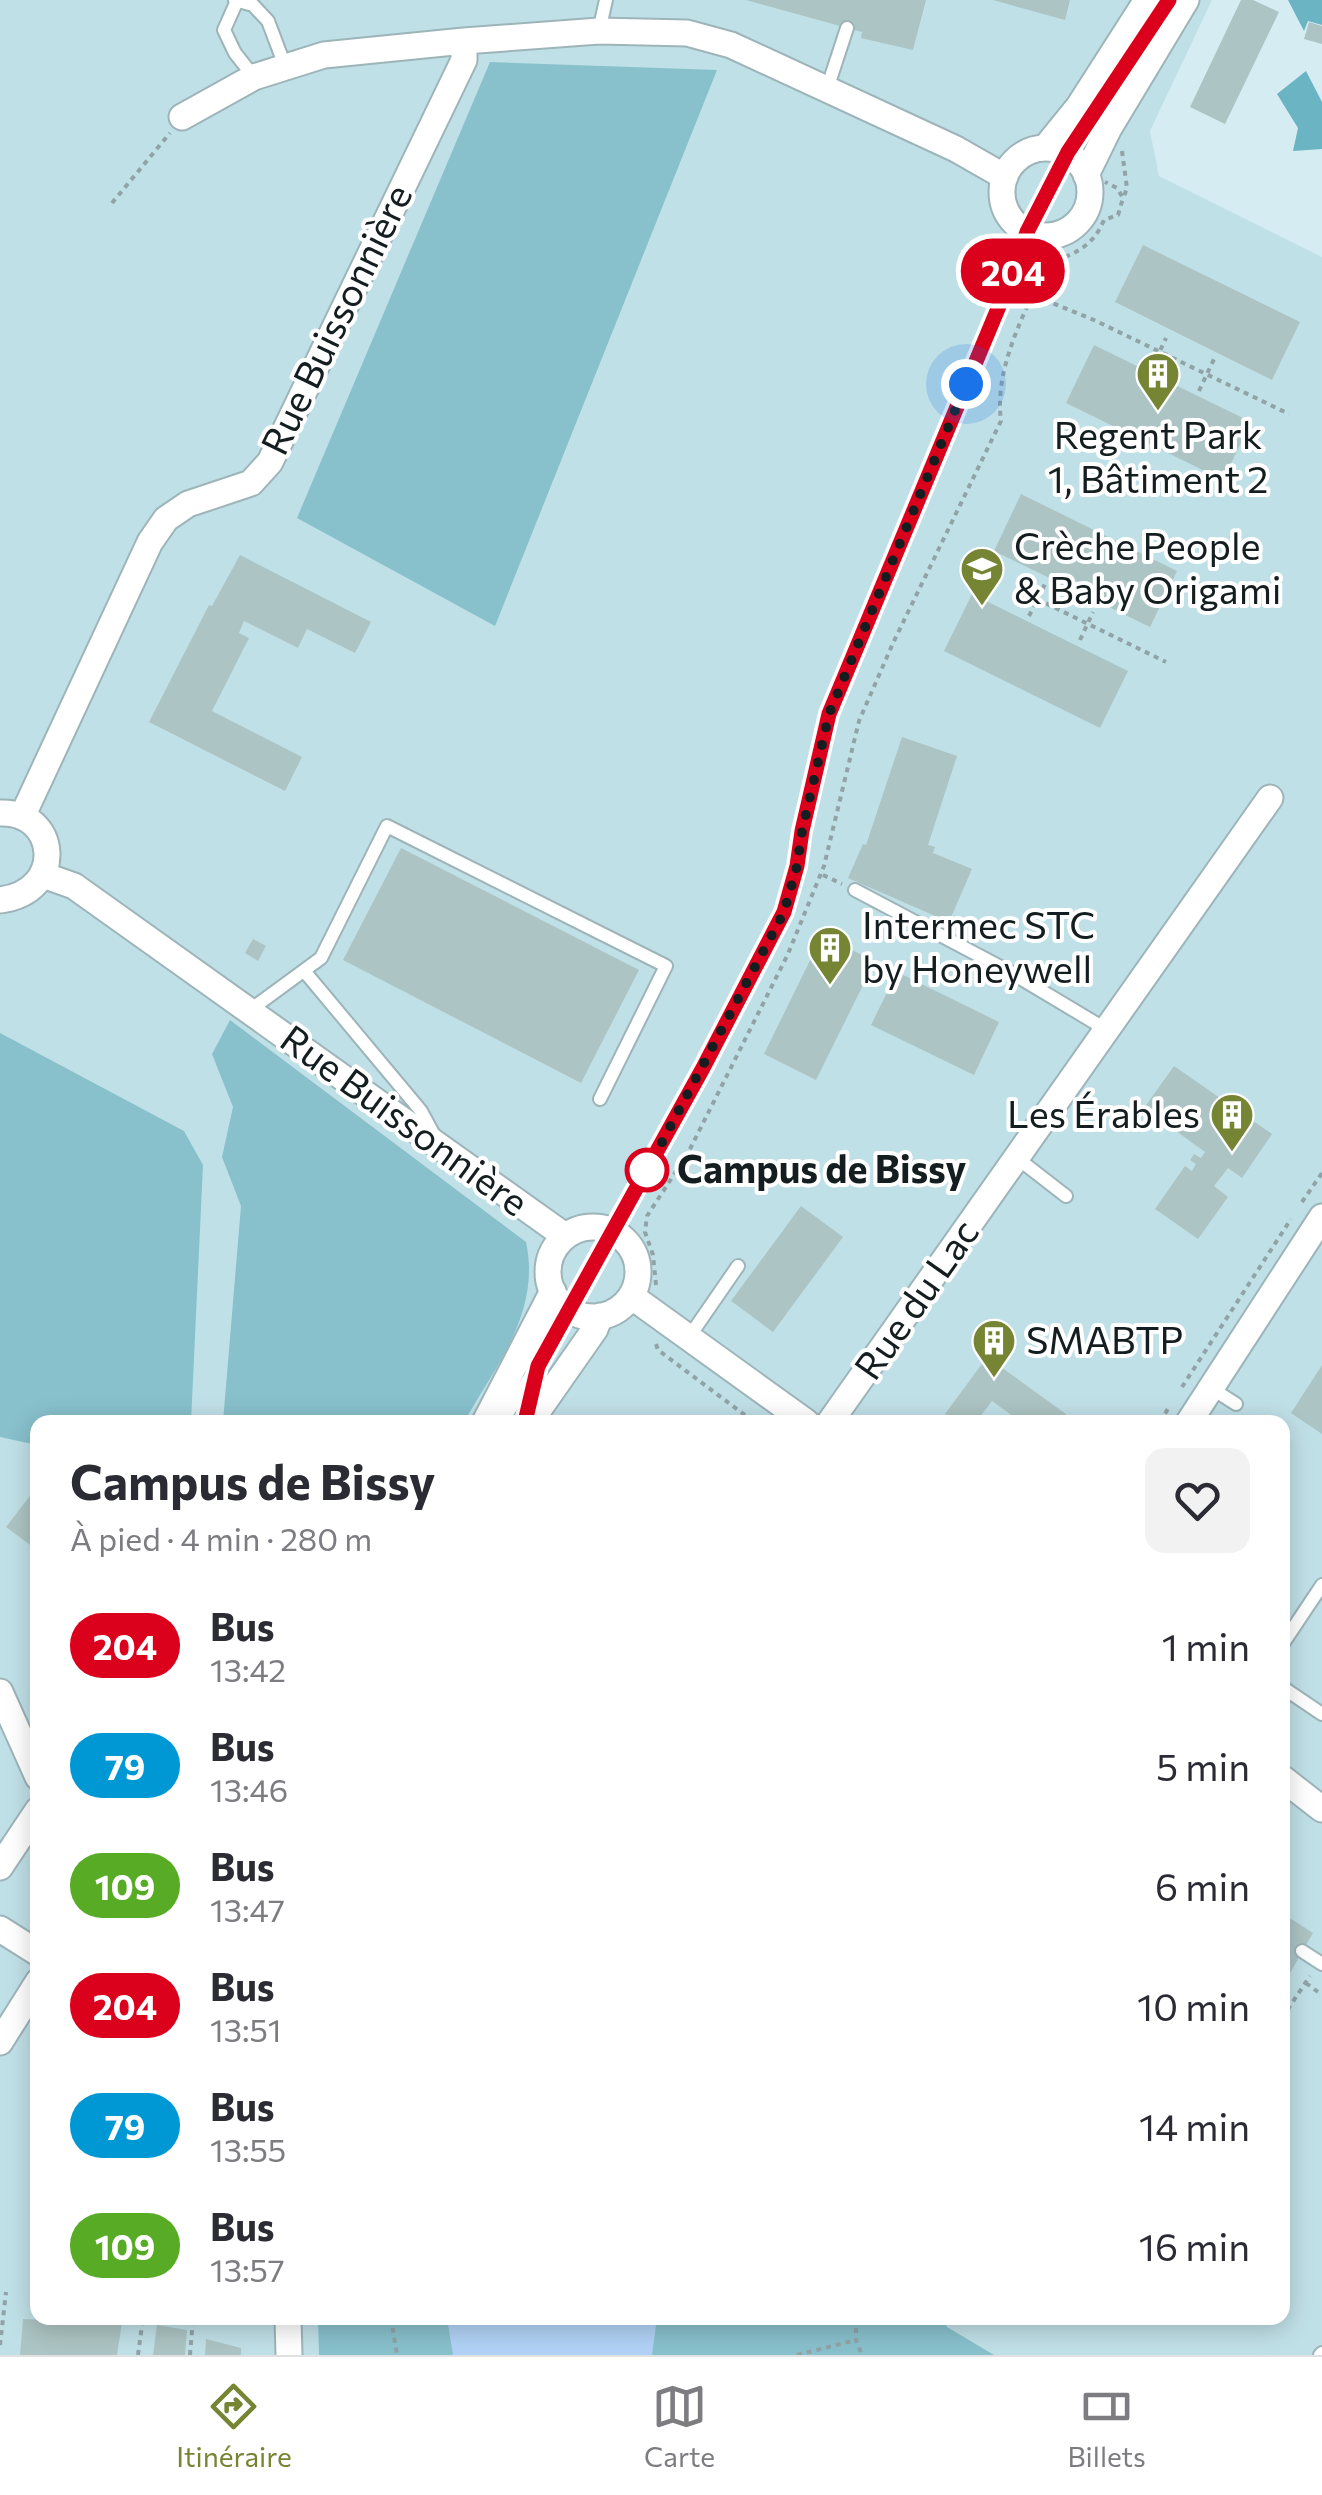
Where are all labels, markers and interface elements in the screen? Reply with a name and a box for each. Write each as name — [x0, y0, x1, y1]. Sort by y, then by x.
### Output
street label: Rue Buissonnière — [249, 176, 420, 462]
line badge: 204 — [956, 238, 1070, 304]
text: 204 — [981, 250, 1045, 293]
building icon: Regent Park 1, Bâtiment 2 — [1135, 351, 1181, 412]
your location — [941, 359, 991, 409]
place label: Regent Park 1, Bâtiment 2 — [1048, 410, 1268, 501]
place label: Crèche People & Baby Origami — [1014, 521, 1282, 612]
school or university icon: Crèche People & Baby Origami — [959, 546, 1005, 607]
place label: Intermec STC by Honeywell — [862, 900, 1095, 991]
building icon: Intermec STC by Honeywell — [807, 925, 853, 986]
street label: Rue Buissonnière — [273, 1013, 538, 1225]
place label: Les Érables — [1007, 1089, 1200, 1136]
building icon: Les Érables — [1209, 1092, 1255, 1153]
place label: Campus de Bissy — [677, 1144, 966, 1191]
marker: Campus de Bissy — [626, 1149, 668, 1191]
street label: Rue du Lac — [843, 1209, 987, 1388]
place label: SMABTP — [1026, 1315, 1183, 1362]
building icon: SMABTP — [971, 1318, 1017, 1379]
button: heart — [1145, 1448, 1250, 1553]
text: Campus de Bissy — [70, 1451, 435, 1510]
text: À pied · 4 min · 280 m — [70, 1518, 372, 1558]
text: Bus — [210, 1602, 275, 1649]
text: 1 min — [1162, 1622, 1250, 1669]
text: 204 — [93, 1624, 157, 1667]
text: 13:42 — [210, 1649, 286, 1689]
text: Bus — [210, 1722, 275, 1769]
text: 5 min — [1156, 1742, 1250, 1789]
text: 79 — [105, 1744, 145, 1787]
text: 13:46 — [210, 1769, 288, 1809]
text: Bus — [210, 1842, 275, 1889]
text: 6 min — [1155, 1862, 1250, 1909]
text: 109 — [95, 1864, 155, 1907]
text: 13:47 — [210, 1889, 285, 1929]
text: Bus — [210, 1962, 275, 2009]
text: 10 min — [1137, 1982, 1250, 2029]
text: 204 — [93, 1984, 157, 2027]
text: 13:51 — [210, 2009, 282, 2049]
text: Bus — [210, 2082, 275, 2129]
text: 14 min — [1139, 2102, 1250, 2149]
text: 79 — [105, 2104, 145, 2147]
text: 13:55 — [210, 2129, 286, 2169]
text: Bus — [210, 2202, 275, 2249]
text: 16 min — [1139, 2222, 1250, 2269]
text: 109 — [95, 2224, 155, 2267]
text: 13:57 — [210, 2249, 285, 2289]
tab: Itinéraire — [176, 2379, 292, 2473]
tab: Carte — [644, 2379, 715, 2473]
tab: Billets — [1068, 2379, 1146, 2473]

